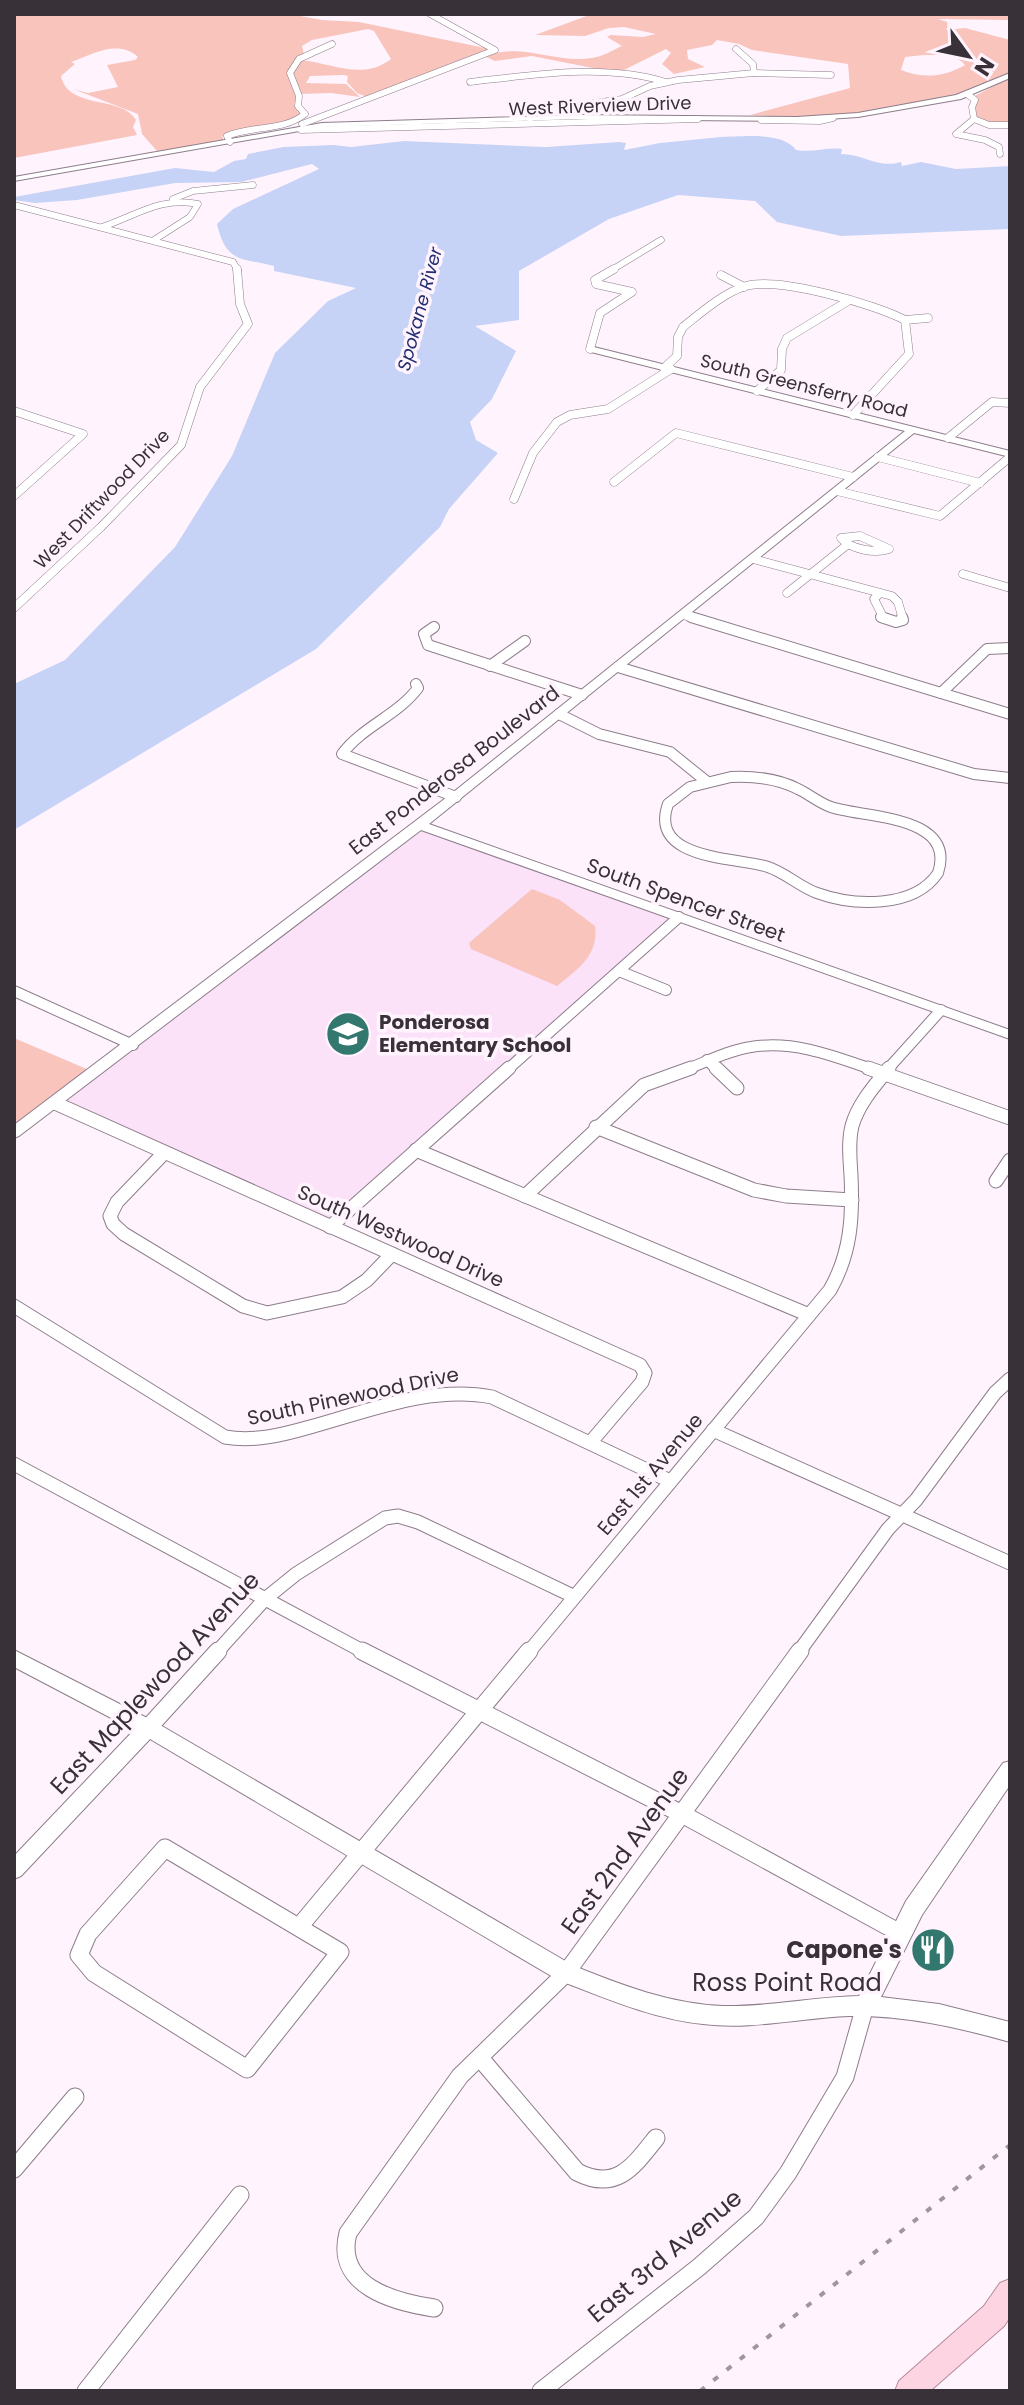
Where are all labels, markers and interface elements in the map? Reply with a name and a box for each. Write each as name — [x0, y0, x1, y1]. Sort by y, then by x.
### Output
north arrow — [928, 16, 1008, 96]
text: N — [967, 51, 1002, 82]
street label: West Riverview Drive — [508, 90, 692, 121]
water label: Spokane River — [391, 243, 448, 373]
street label: South Greensferry Road — [698, 348, 910, 423]
street label: West Driftwood Drive — [28, 423, 175, 574]
street label: East Ponderosa Boulevard — [343, 679, 565, 861]
street label: South Spencer Street — [583, 851, 789, 949]
place label: Ponderosa Elementary School — [379, 1008, 571, 1059]
school or university icon: Ponderosa Elementary School — [324, 1010, 372, 1058]
street label: South Westwood Drive — [293, 1178, 509, 1294]
street label: South Pinewood Drive — [245, 1360, 461, 1432]
street label: East 1st Avenue — [591, 1407, 709, 1541]
street label: East Maplewood Avenue — [43, 1564, 267, 1801]
street label: East 2nd Avenue — [553, 1761, 696, 1941]
restaurant icon: Capone's — [909, 1926, 957, 1974]
place label: Capone's — [786, 1933, 902, 1966]
street label: Ross Point Road — [692, 1966, 882, 1999]
street label: East 3rd Avenue — [581, 2181, 749, 2330]

